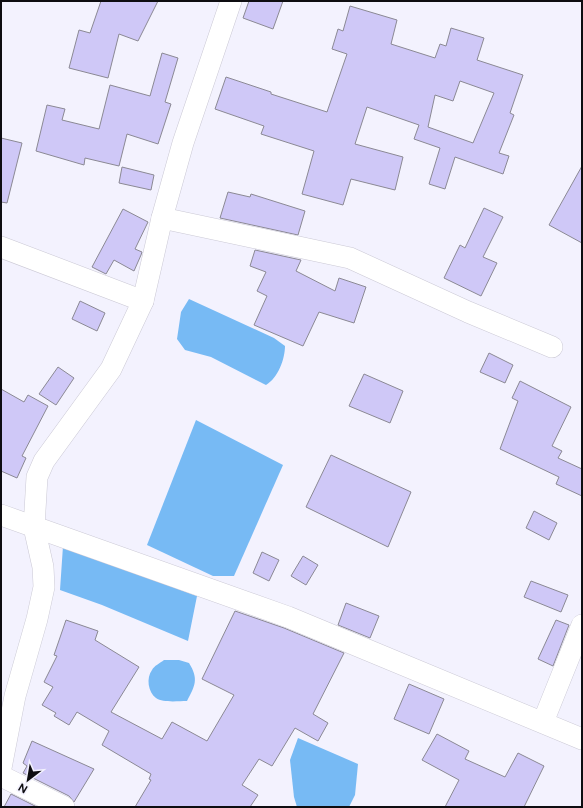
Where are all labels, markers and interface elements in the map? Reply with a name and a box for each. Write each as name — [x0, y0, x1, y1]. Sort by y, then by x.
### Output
north arrow — [8, 760, 48, 800]
text: N — [16, 780, 30, 796]

